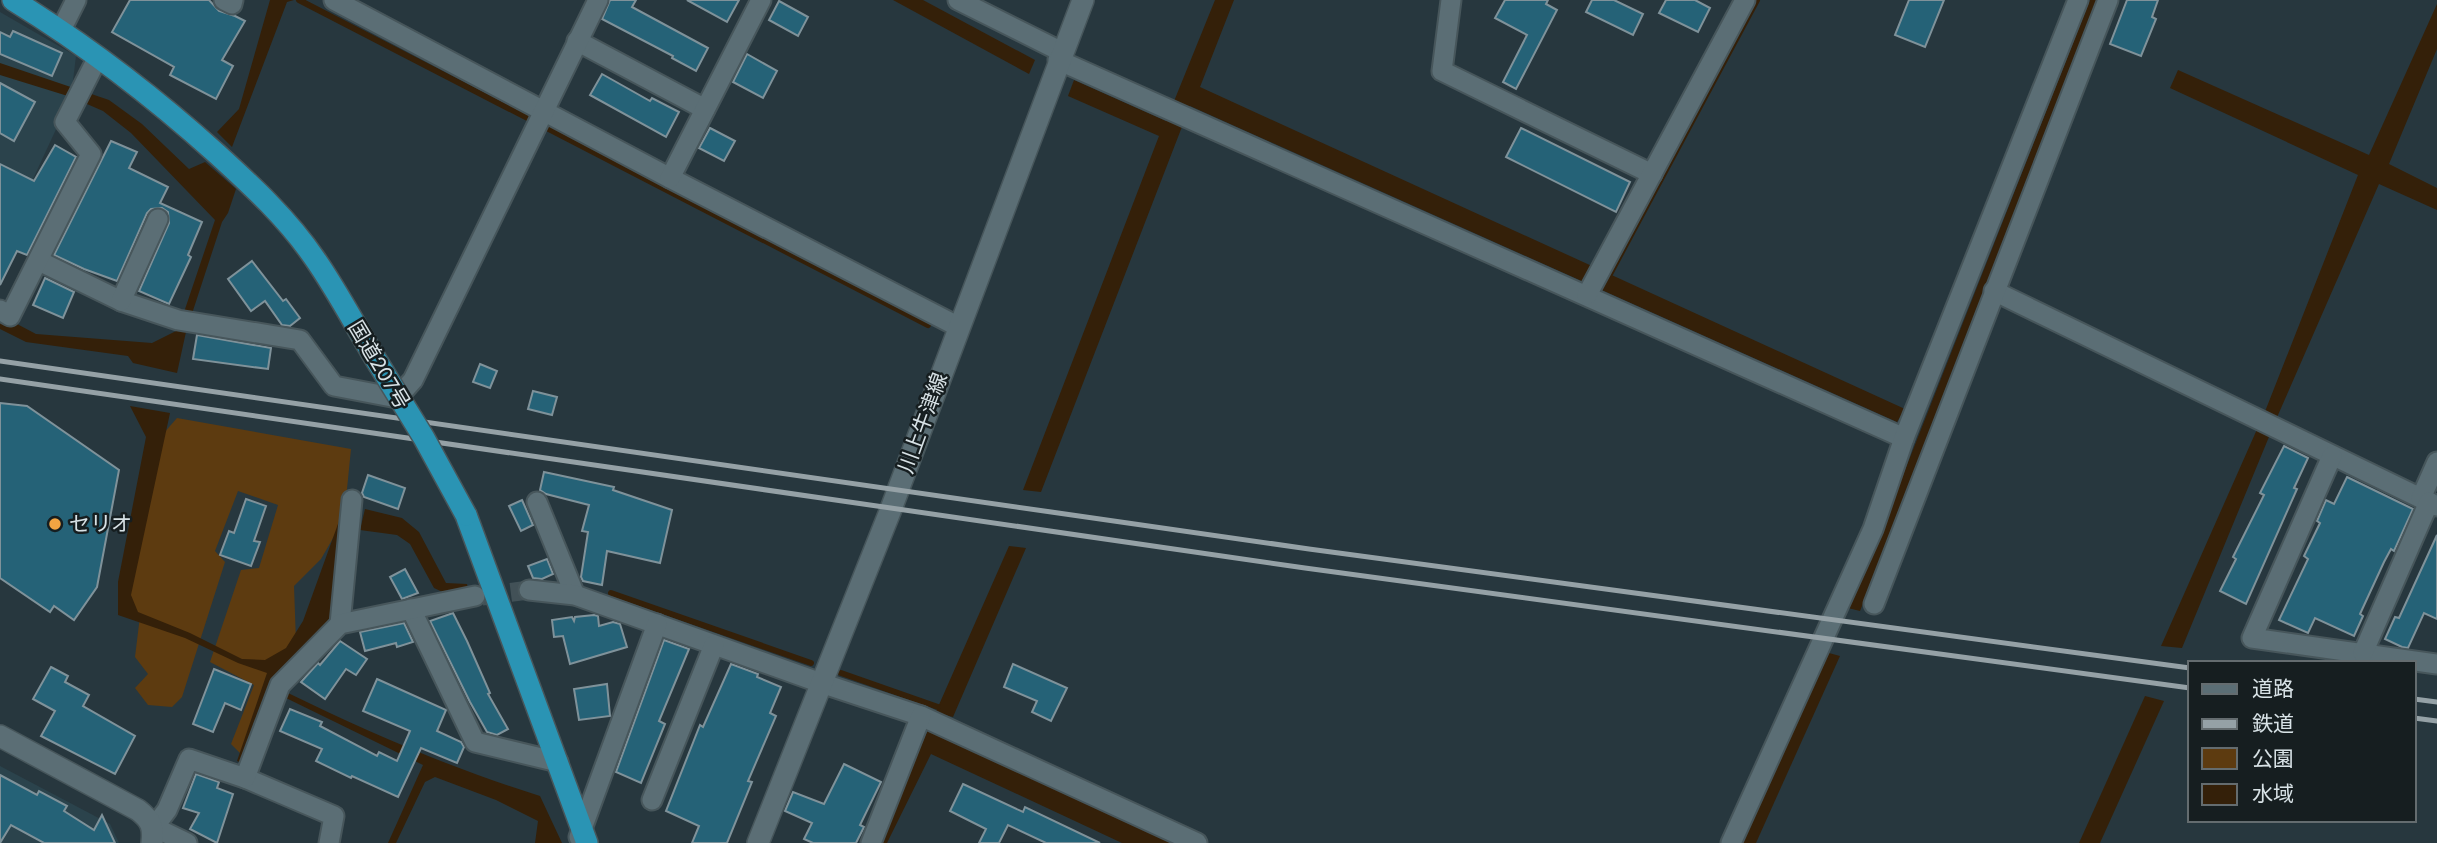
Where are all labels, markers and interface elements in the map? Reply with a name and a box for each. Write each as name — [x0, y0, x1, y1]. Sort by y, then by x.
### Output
street label: 国道207号 — [341, 315, 417, 415]
street label: 川上牛津線 — [891, 369, 955, 477]
place label: セリオ — [69, 509, 132, 539]
marker: セリオ — [47, 516, 63, 532]
legend — [2188, 661, 2416, 822]
text: 道路 — [2252, 674, 2294, 704]
text: 鉄道 — [2252, 709, 2294, 739]
text: 公園 — [2252, 744, 2294, 774]
text: 水域 — [2252, 779, 2294, 809]

